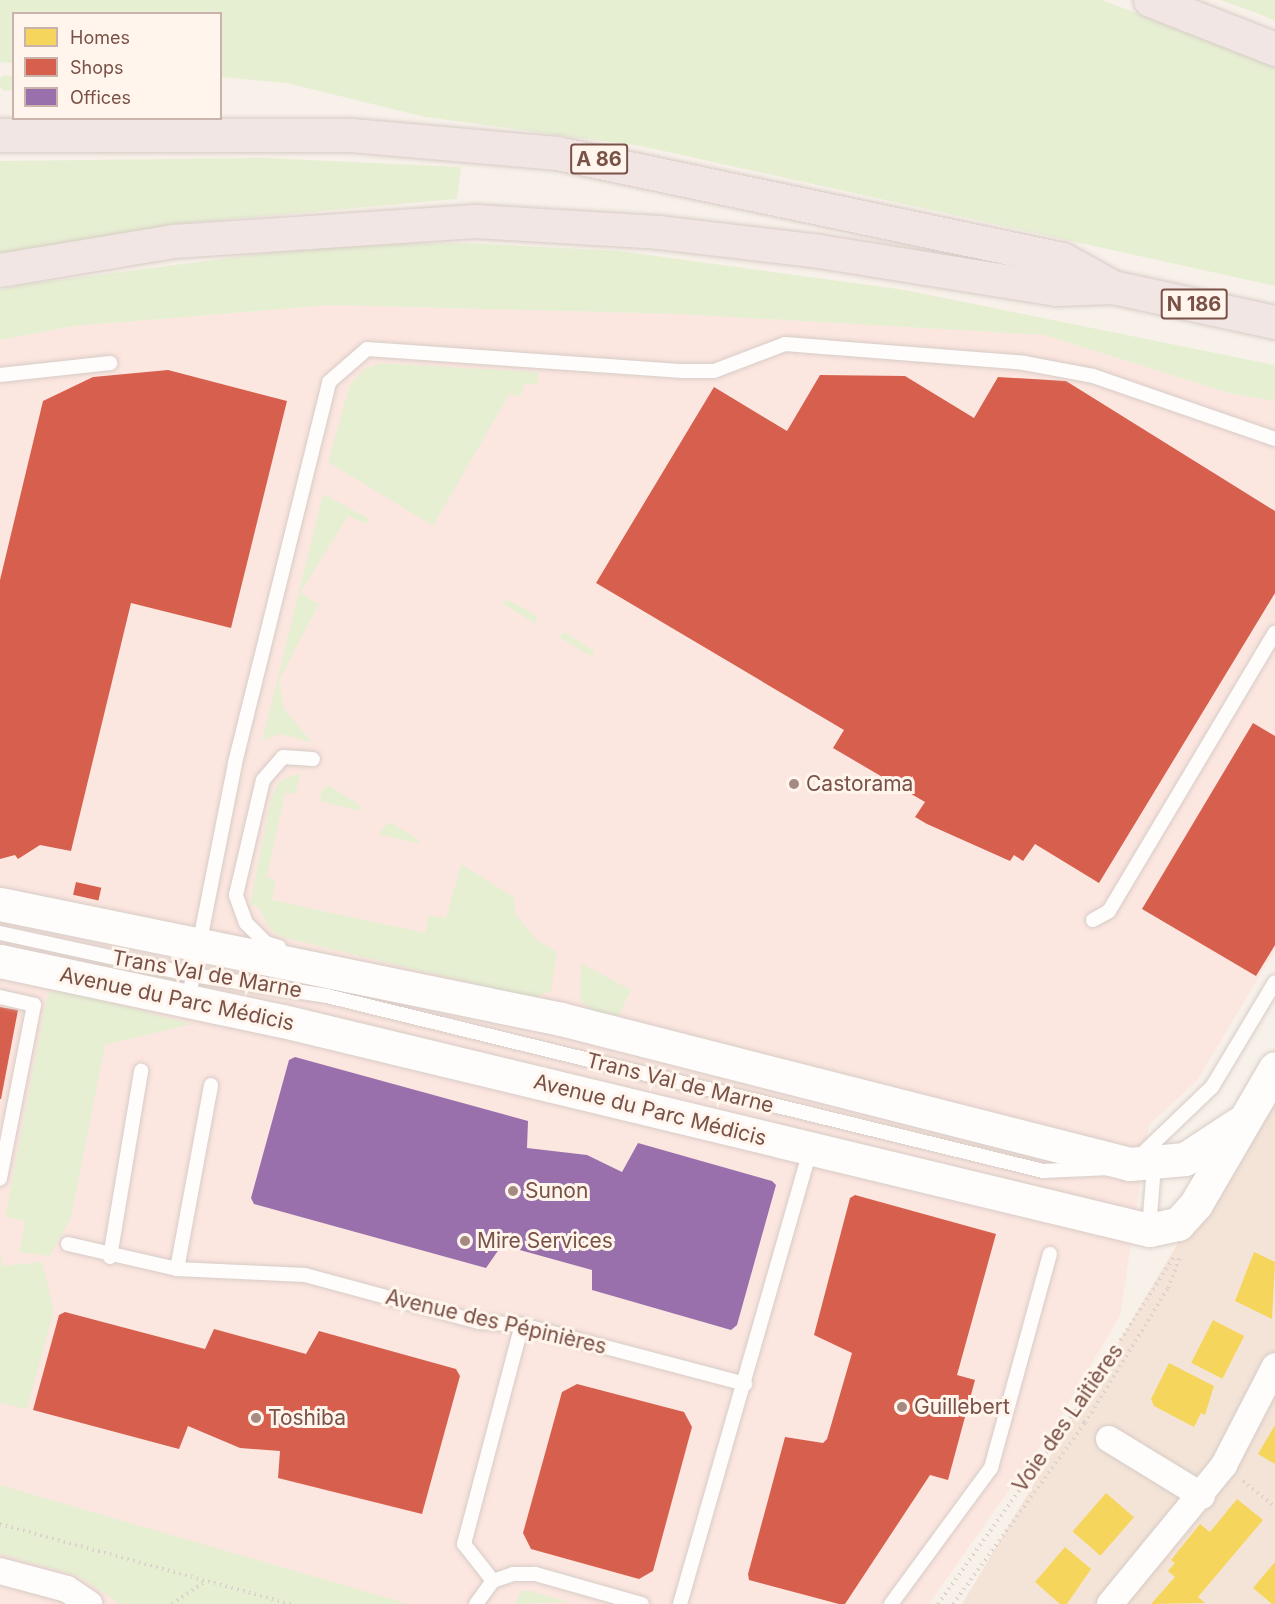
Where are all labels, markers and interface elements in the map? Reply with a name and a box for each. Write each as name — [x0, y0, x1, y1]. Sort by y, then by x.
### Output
legend — [12, 12, 222, 120]
text: Homes — [70, 27, 130, 48]
text: Shops — [70, 57, 124, 78]
text: Offices — [70, 87, 131, 108]
road number: A 86 — [569, 142, 629, 176]
road number: N 186 — [1160, 287, 1228, 321]
place label: Castorama — [806, 771, 913, 797]
marker: Castorama — [787, 777, 801, 791]
street label: Trans Val de Marne — [110, 945, 304, 1003]
street label: Avenue du Parc Médicis — [58, 962, 296, 1036]
street label: Trans Val de Marne — [584, 1048, 776, 1118]
street label: Avenue du Parc Médicis — [531, 1069, 769, 1151]
place label: Sunon — [525, 1178, 588, 1204]
marker: Sunon — [506, 1184, 520, 1198]
place label: Mire Services — [477, 1228, 613, 1254]
marker: Mire Services — [458, 1234, 472, 1248]
street label: Avenue des Pépinières — [383, 1284, 609, 1360]
street label: Voie des Laitières — [1007, 1339, 1129, 1497]
place label: Guillebert — [914, 1394, 1010, 1420]
marker: Guillebert — [895, 1400, 909, 1414]
place label: Toshiba — [268, 1405, 346, 1431]
marker: Toshiba — [249, 1411, 263, 1425]

